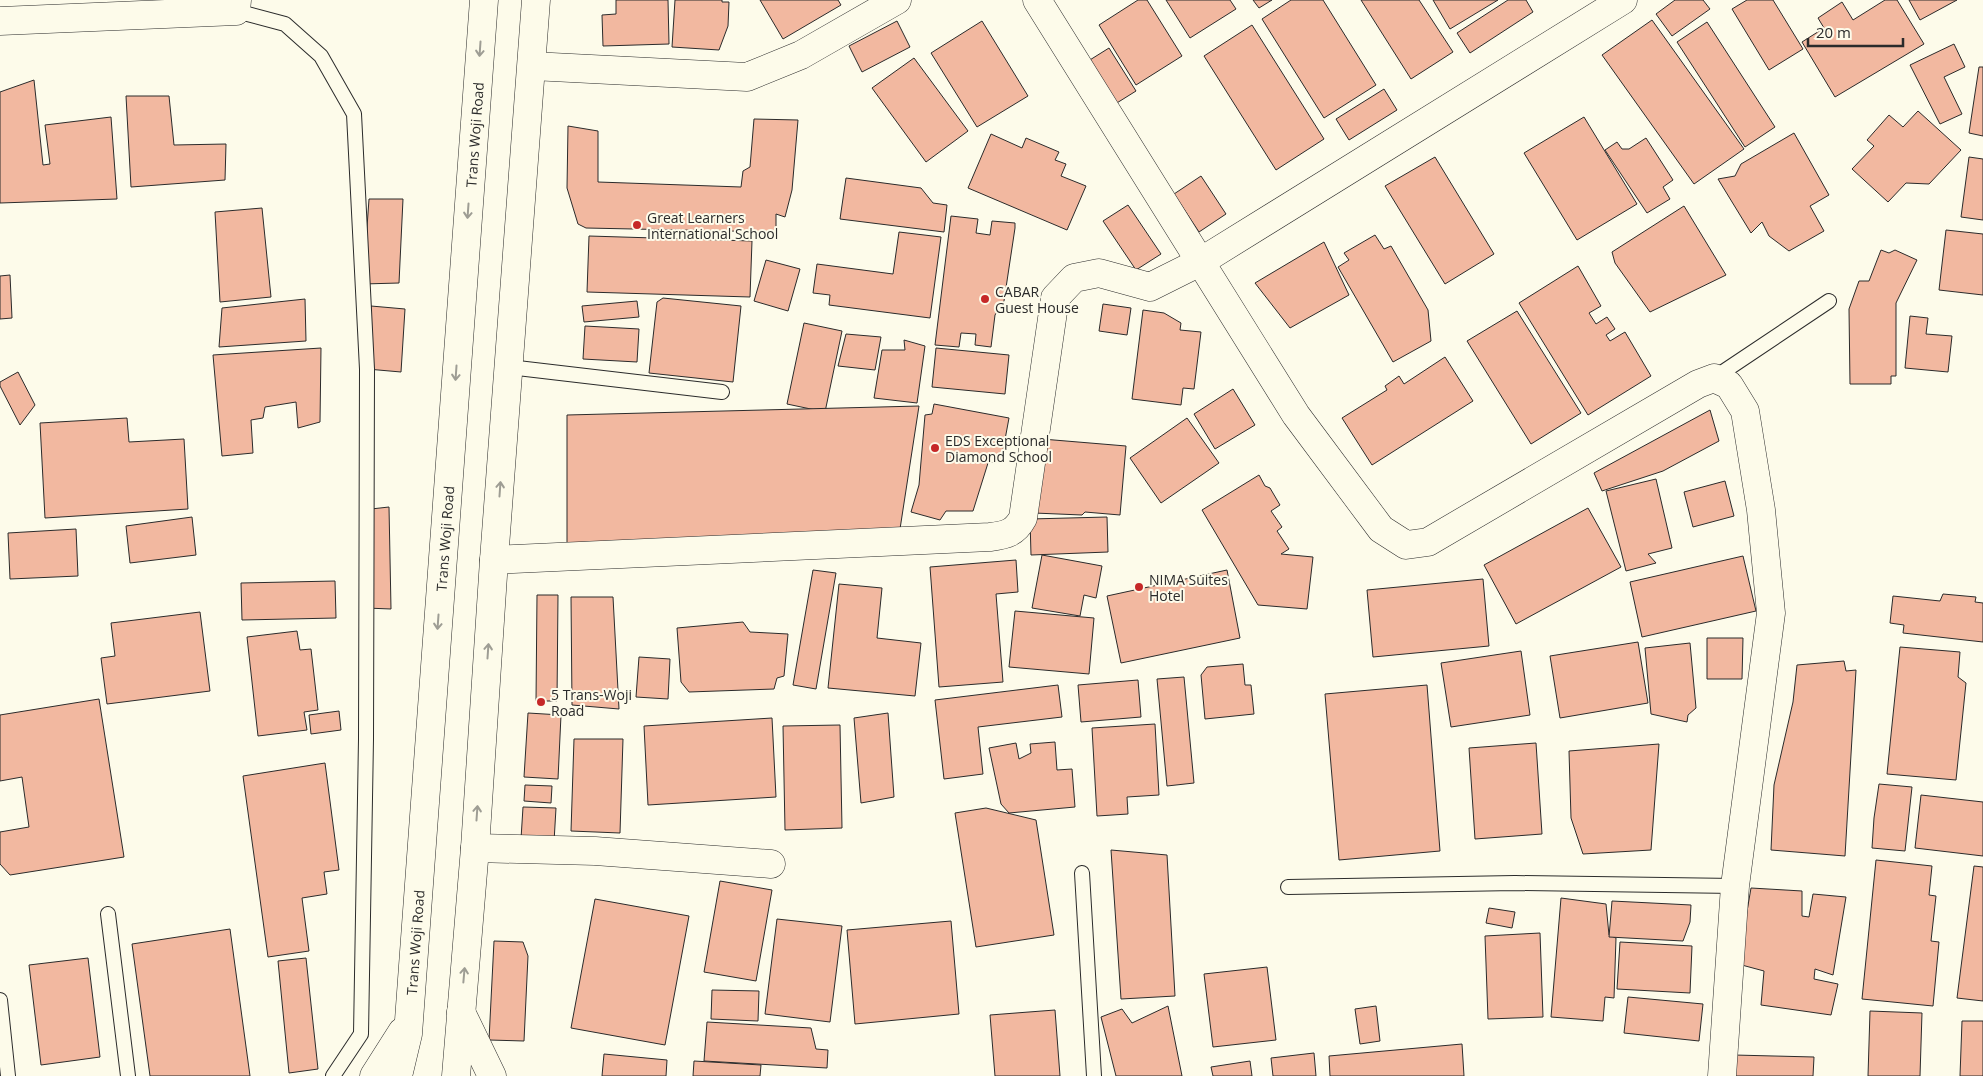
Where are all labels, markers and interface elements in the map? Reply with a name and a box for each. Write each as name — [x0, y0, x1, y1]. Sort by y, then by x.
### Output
scale bar — [1808, 15, 1903, 47]
text: 20 m — [1816, 22, 1851, 42]
one-way arrow — [475, 40, 485, 56]
street label: Trans Woji Road — [461, 81, 487, 188]
one-way arrow — [463, 202, 473, 218]
place label: Great Learners International School — [647, 208, 778, 243]
marker: Great Learners International School — [631, 219, 643, 231]
place label: CABAR Guest House — [995, 282, 1079, 317]
marker: CABAR Guest House — [979, 293, 991, 305]
one-way arrow — [452, 364, 461, 380]
place label: EDS Exceptional Diamond School — [945, 431, 1052, 466]
marker: EDS Exceptional Diamond School — [929, 442, 941, 454]
one-way arrow — [495, 481, 504, 497]
street label: Trans Woji Road — [431, 485, 458, 592]
place label: NIMA Suites Hotel — [1149, 570, 1228, 605]
marker: NIMA Suites Hotel — [1133, 581, 1145, 593]
one-way arrow — [433, 614, 442, 630]
one-way arrow — [483, 643, 492, 659]
place label: 5 Trans-Woji Road — [551, 685, 632, 720]
marker: 5 Trans-Woji Road — [535, 696, 547, 708]
one-way arrow — [472, 805, 481, 821]
street label: Trans Woji Road — [401, 889, 428, 996]
one-way arrow — [459, 967, 469, 983]

